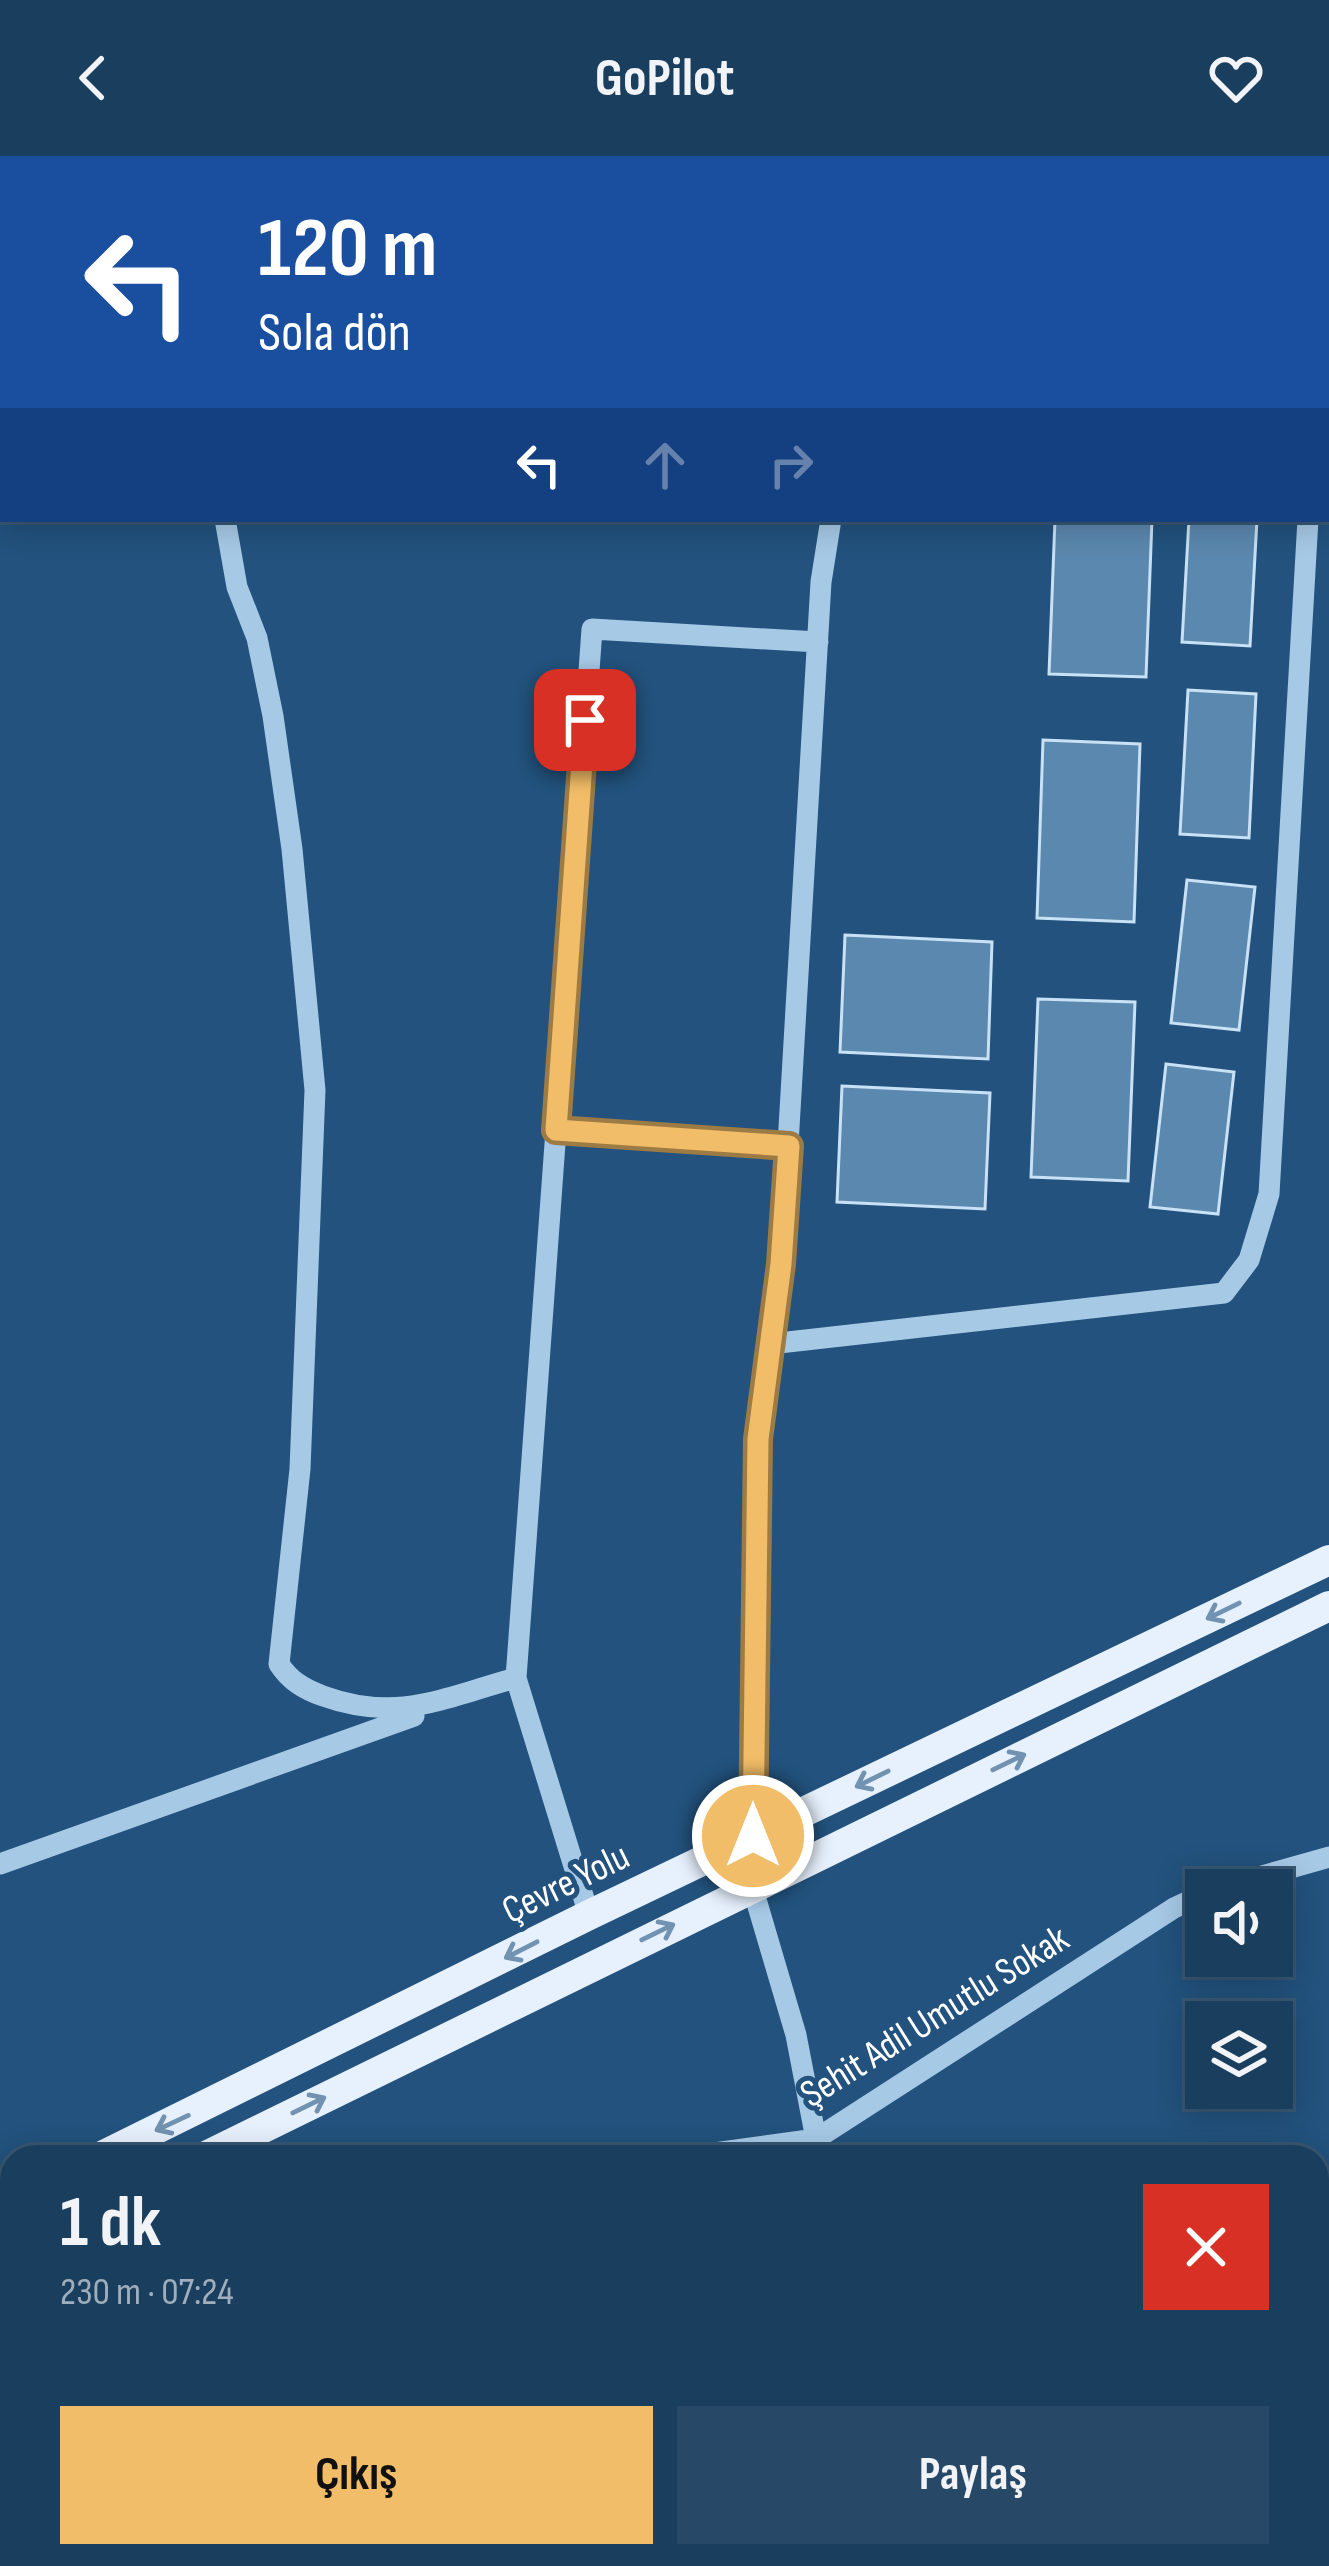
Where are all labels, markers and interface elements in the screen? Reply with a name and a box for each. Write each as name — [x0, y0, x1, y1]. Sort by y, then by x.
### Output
icon: back — [60, 45, 126, 111]
icon: heart — [1203, 45, 1269, 111]
text: GoPilot — [595, 46, 734, 111]
text: 120 m — [258, 199, 437, 300]
icon: left — [60, 204, 216, 360]
text: Sola dön — [258, 301, 411, 366]
icon: left — [506, 432, 572, 498]
icon: ahead — [632, 432, 698, 498]
icon: right — [758, 432, 824, 498]
pin — [534, 669, 636, 771]
icon: arrive — [552, 687, 618, 753]
one-way arrow — [1206, 1601, 1242, 1623]
one-way arrow — [991, 1749, 1026, 1772]
one-way arrow — [855, 1769, 891, 1791]
position arrow — [690, 1773, 816, 1899]
street label: Çevre Yolu — [495, 1833, 637, 1935]
map controls — [1185, 1869, 1293, 2109]
button: sound — [1185, 1869, 1293, 1977]
street label: Şehit Adil Umutlu Sokak — [792, 1916, 1078, 2118]
one-way arrow — [640, 1920, 675, 1943]
one-way arrow — [504, 1939, 539, 1962]
button: layers — [1185, 2001, 1293, 2109]
one-way arrow — [290, 2093, 326, 2115]
one-way arrow — [155, 2113, 191, 2135]
text: 1 dk — [60, 2180, 161, 2267]
button: close — [1143, 2184, 1269, 2310]
text: 230 m · 07:24 — [60, 2269, 233, 2316]
button: Çıkış — [60, 2406, 653, 2544]
button: Paylaş — [677, 2406, 1269, 2544]

